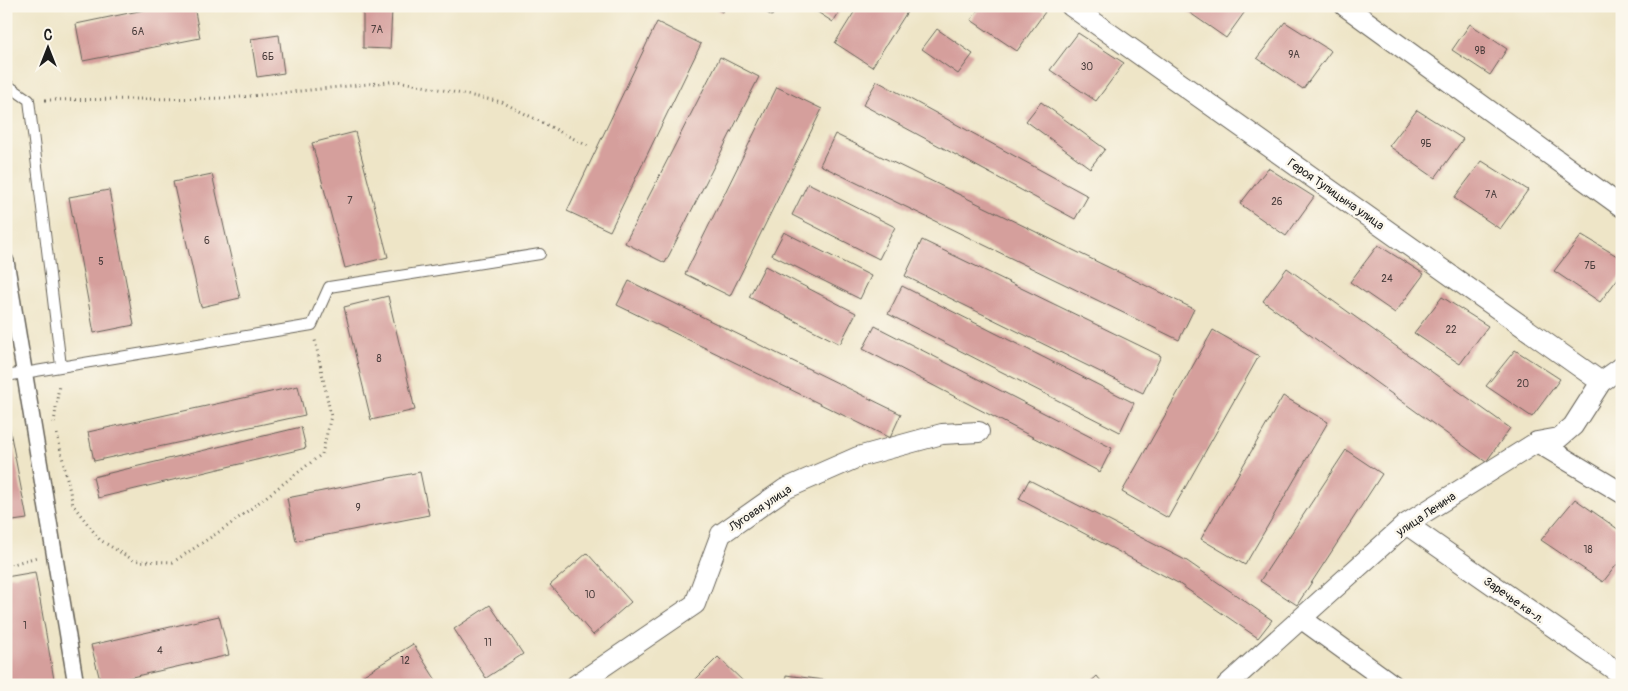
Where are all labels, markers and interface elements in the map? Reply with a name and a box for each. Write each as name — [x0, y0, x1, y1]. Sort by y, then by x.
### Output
north arrow — [22, 22, 72, 72]
house number: 7А — [371, 24, 383, 36]
house number: 6А — [132, 26, 145, 38]
text: С — [44, 27, 53, 44]
house number: 9В — [1475, 45, 1486, 57]
house number: 9А — [1288, 49, 1300, 61]
house number: 6Б — [262, 51, 274, 63]
house number: 30 — [1081, 61, 1093, 73]
house number: 9Б — [1420, 138, 1432, 150]
street label: Героя Тупицына улица — [1284, 155, 1387, 234]
house number: 7А — [1485, 189, 1497, 201]
house number: 7 — [347, 195, 353, 207]
house number: 26 — [1271, 196, 1283, 208]
house number: 6 — [204, 235, 210, 247]
house number: 5 — [98, 256, 104, 268]
house number: 7Б — [1584, 260, 1596, 272]
house number: 24 — [1381, 273, 1393, 285]
house number: 22 — [1445, 324, 1457, 336]
house number: 8 — [376, 353, 382, 365]
house number: 20 — [1517, 378, 1529, 390]
street label: Луговая улица — [725, 482, 795, 535]
street label: улица Ленина — [1393, 489, 1459, 540]
house number: 9 — [355, 502, 361, 514]
house number: 18 — [1584, 544, 1592, 556]
street label: Заречье кв-л. — [1480, 574, 1547, 627]
house number: 10 — [585, 589, 596, 601]
house number: 1 — [23, 620, 27, 632]
house number: 11 — [484, 637, 492, 649]
house number: 4 — [157, 645, 163, 657]
house number: 12 — [400, 655, 410, 667]

